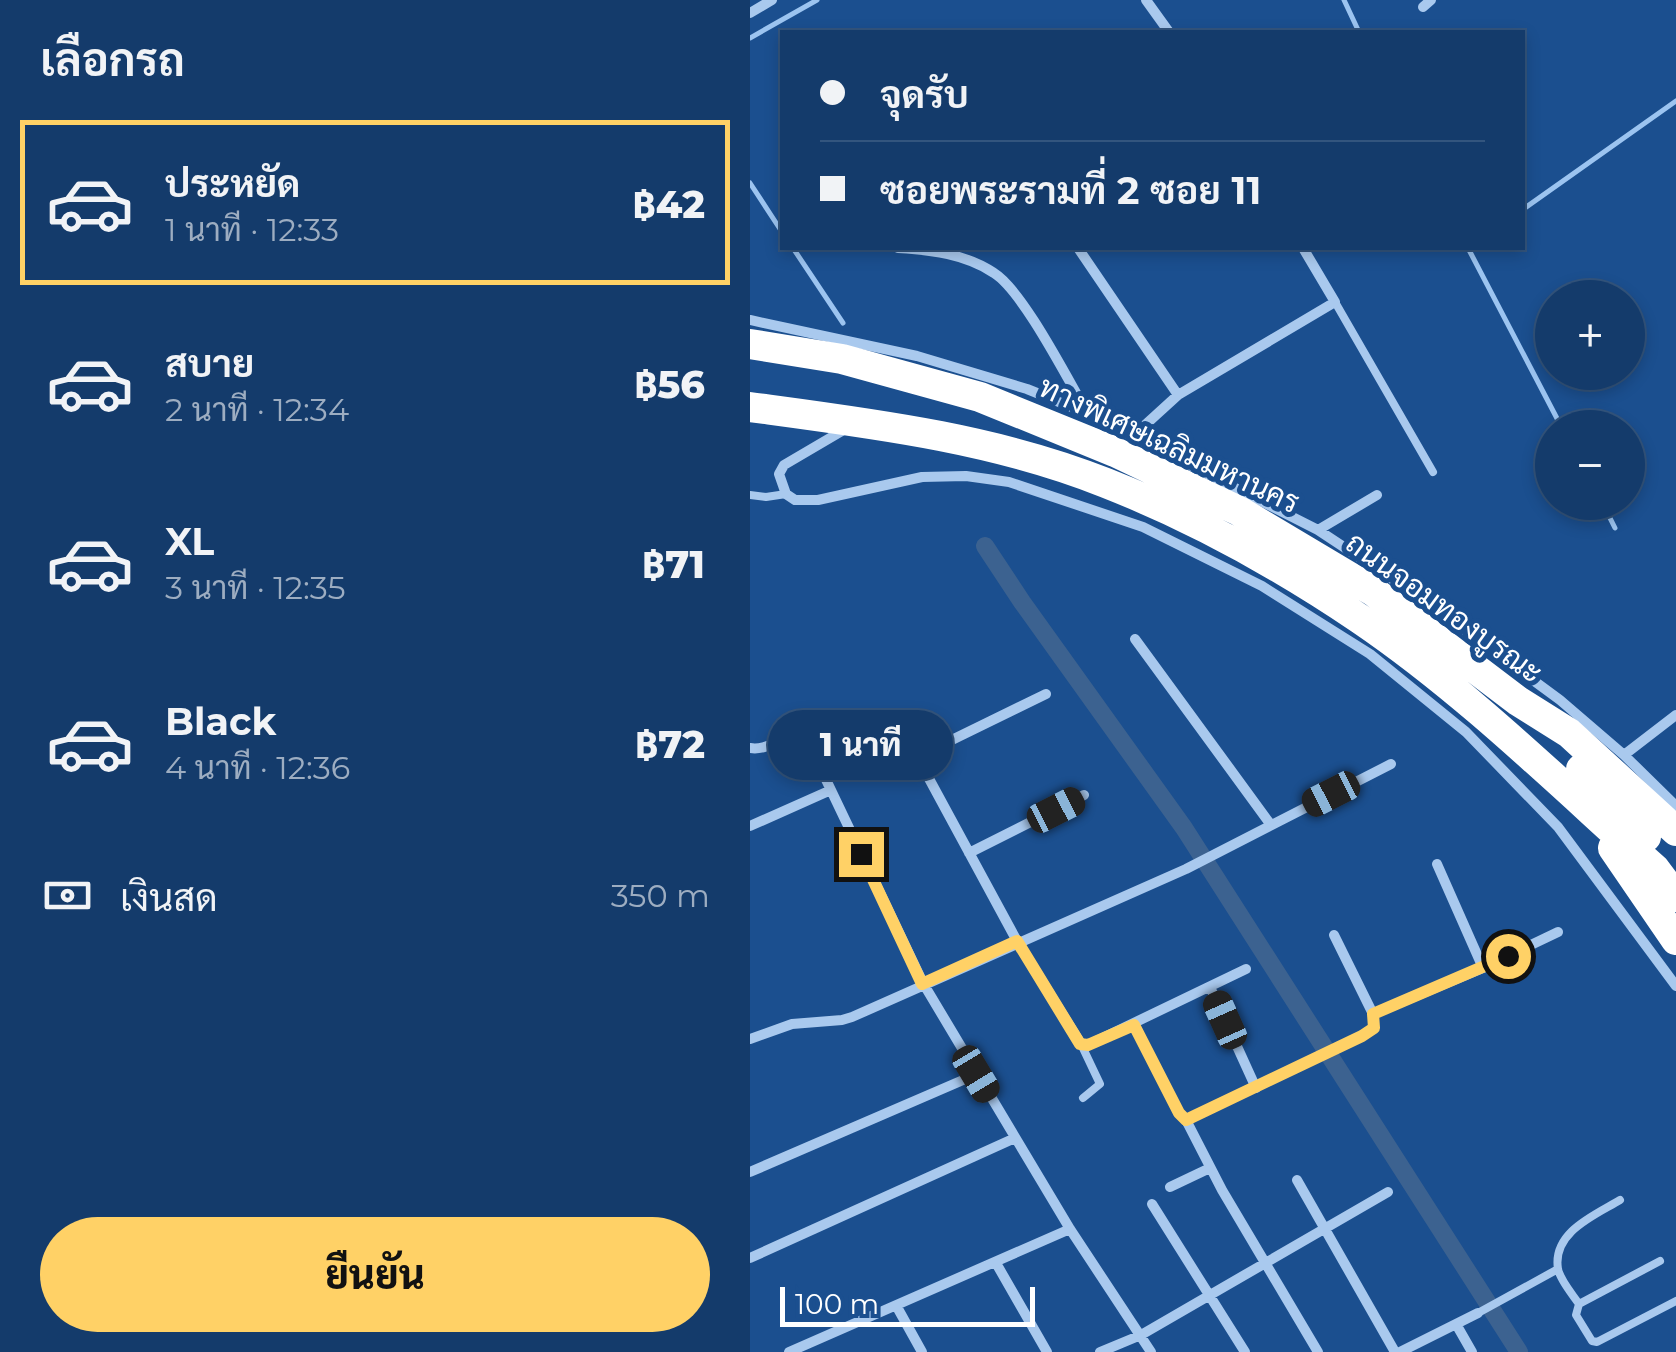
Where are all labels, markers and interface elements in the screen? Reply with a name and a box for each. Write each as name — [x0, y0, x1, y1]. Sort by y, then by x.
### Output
text: เลือกรถ — [40, 32, 185, 87]
text: จุดรับ — [880, 71, 969, 118]
icon: car — [45, 158, 135, 248]
text: ประหยัด — [165, 160, 300, 207]
text: ซอยพระรามที่ 2 ซอย 11 — [880, 167, 1261, 214]
text: ฿42 — [633, 181, 705, 228]
text: 1 นาที · 12:33 — [165, 210, 339, 249]
map controls — [1535, 280, 1645, 520]
button: + — [1535, 280, 1645, 390]
icon: car — [45, 338, 135, 428]
text: สบาย — [165, 340, 254, 387]
text: ฿56 — [634, 361, 705, 408]
street label: ทางพิเศษเฉลิมมหานคร — [1033, 368, 1305, 521]
text: 2 นาที · 12:34 — [165, 390, 349, 429]
button: − — [1535, 410, 1645, 520]
icon: car — [45, 518, 135, 608]
text: XL — [165, 518, 214, 565]
street label: ถนนจอมทองบูรณะ — [1338, 524, 1550, 693]
text: ฿71 — [642, 541, 705, 588]
text: 3 นาที · 12:35 — [165, 568, 346, 607]
icon: car — [45, 698, 135, 788]
text: Black — [165, 698, 276, 745]
callout: 1 นาที — [768, 709, 954, 779]
text: ฿72 — [635, 721, 705, 768]
text: 1 นาที — [820, 725, 901, 764]
text: 4 นาที · 12:36 — [165, 748, 350, 787]
car — [1297, 767, 1365, 821]
car — [1022, 783, 1090, 837]
route end — [839, 832, 884, 877]
icon: cash — [40, 868, 95, 923]
text: เงินสด — [120, 874, 218, 921]
text: 350 m — [611, 876, 710, 915]
route start — [1486, 934, 1531, 979]
car — [1199, 986, 1251, 1054]
car — [948, 1041, 1004, 1107]
button: ยืนยัน — [40, 1217, 710, 1332]
scale bar — [780, 1282, 1035, 1326]
text: 100 m — [795, 1287, 879, 1321]

